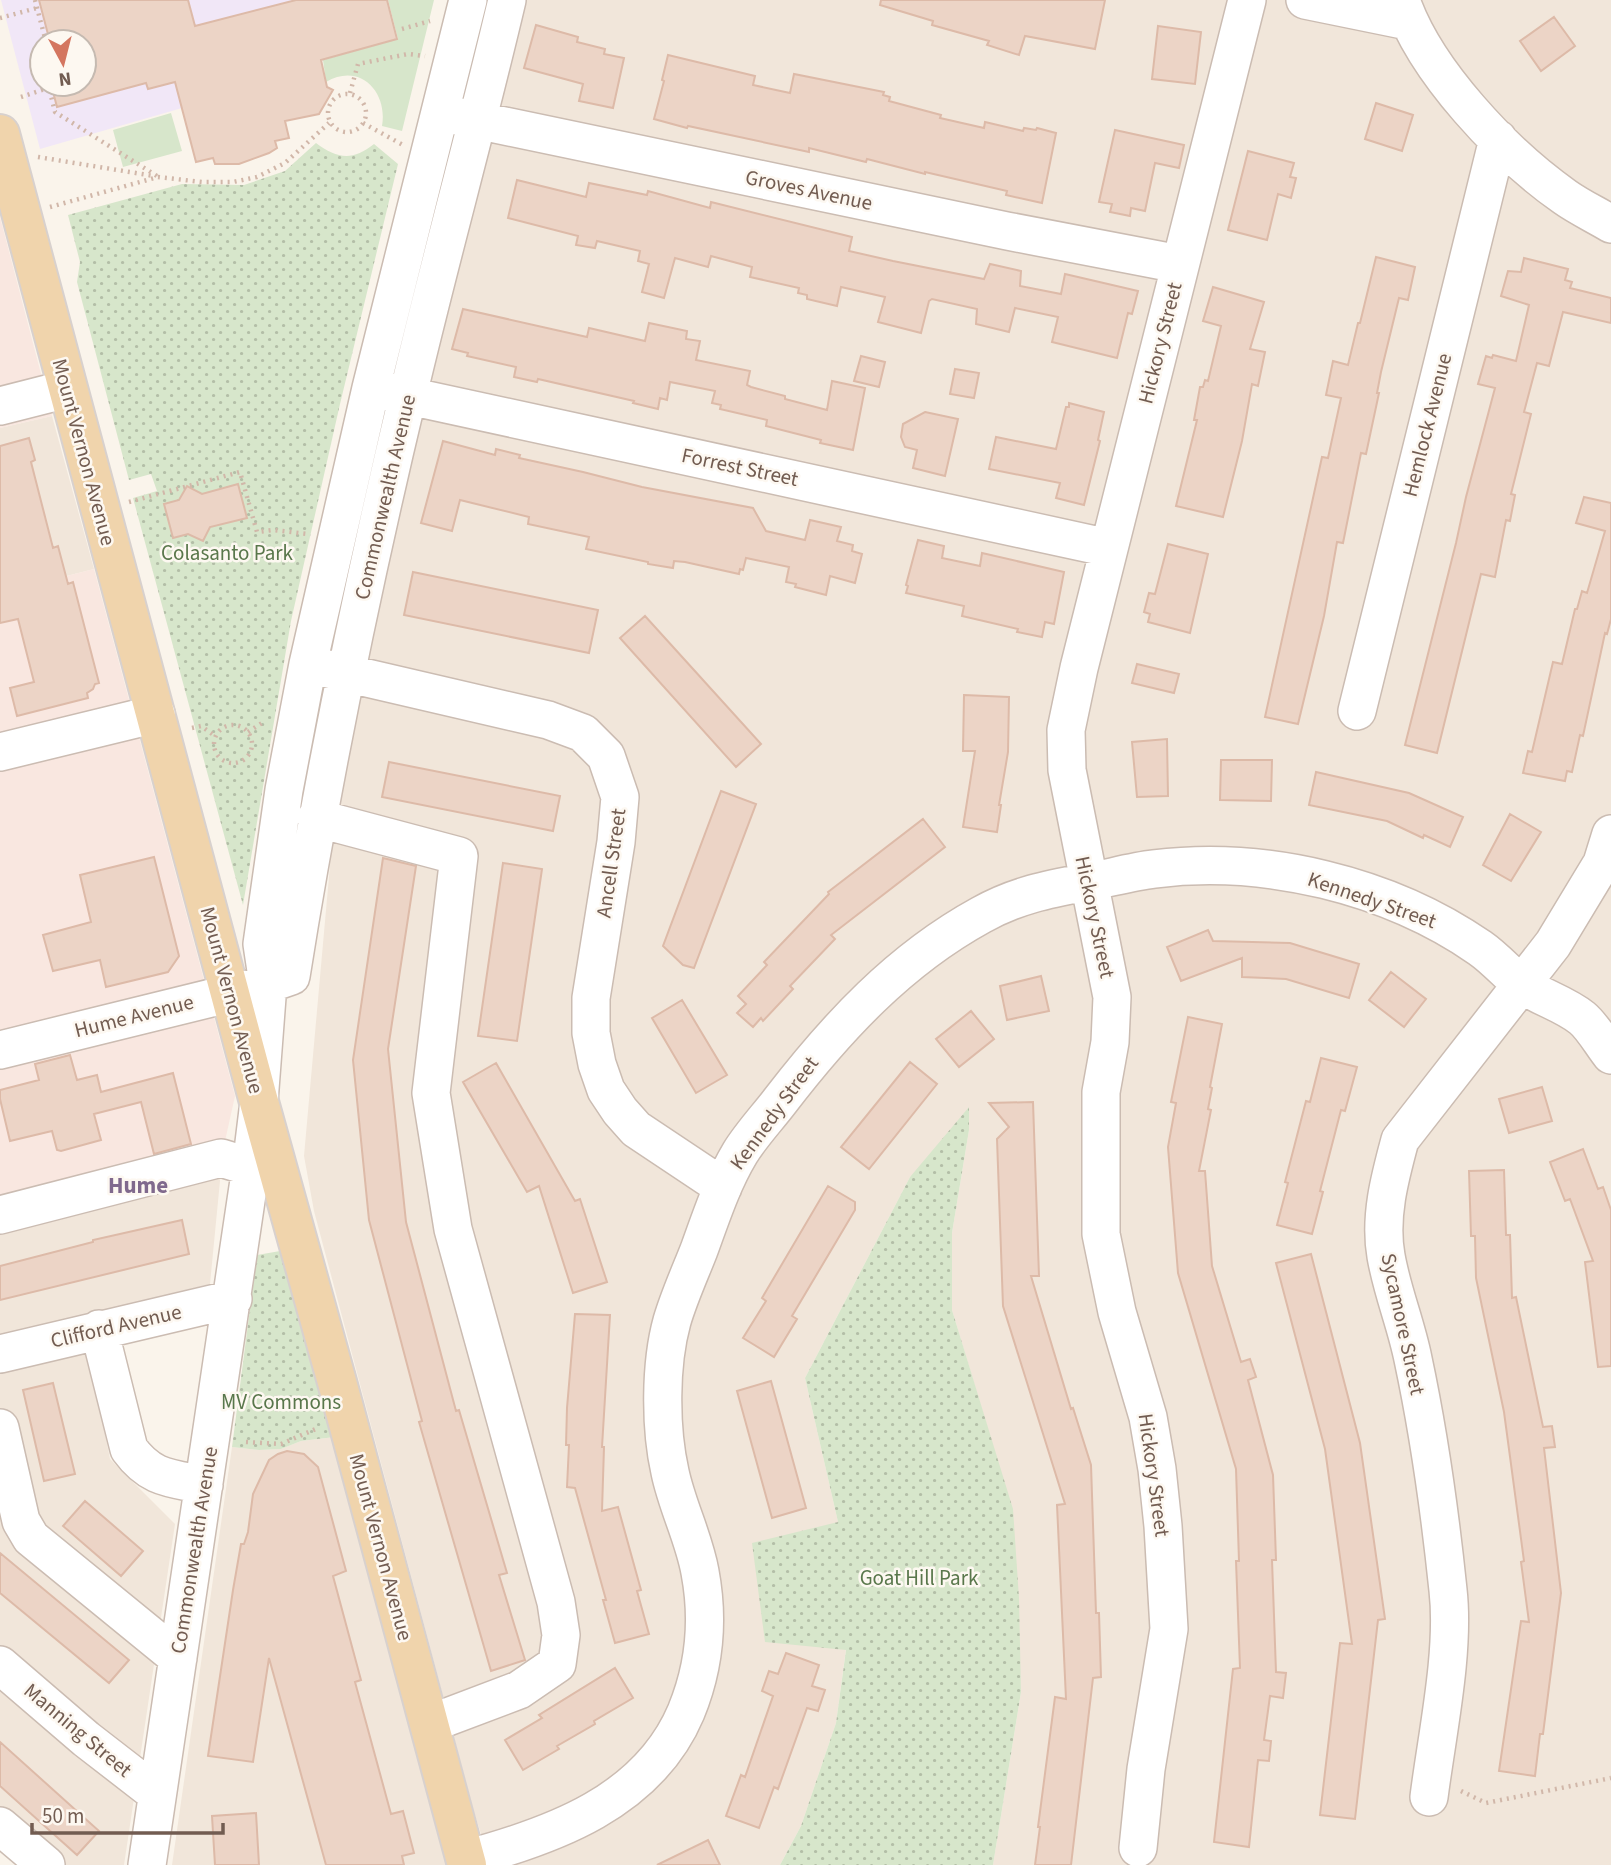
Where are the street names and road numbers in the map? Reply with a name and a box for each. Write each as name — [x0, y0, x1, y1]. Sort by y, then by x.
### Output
street label: Groves Avenue — [743, 162, 875, 218]
street label: Hickory Street — [1130, 279, 1190, 407]
street label: Hemlock Avenue — [1395, 350, 1459, 500]
street label: Mount Vernon Avenue — [45, 355, 123, 549]
street label: Commonwealth Avenue — [347, 392, 423, 602]
street label: Forrest Street — [679, 440, 801, 494]
street label: Ancell Street — [588, 806, 634, 920]
street label: Hickory Street — [1067, 853, 1123, 981]
street label: Kennedy Street — [1304, 864, 1440, 936]
street label: Mount Vernon Avenue — [193, 903, 271, 1097]
street label: Hume Avenue — [71, 987, 197, 1045]
street label: Kennedy Street — [722, 1050, 826, 1176]
street label: Sycamore Street — [1373, 1250, 1433, 1398]
street label: Clifford Avenue — [48, 1296, 184, 1356]
street label: Hickory Street — [1130, 1411, 1178, 1539]
street label: Commonwealth Avenue — [163, 1444, 225, 1656]
street label: Mount Vernon Avenue — [342, 1450, 420, 1644]
street label: Manning Street — [17, 1676, 139, 1784]

